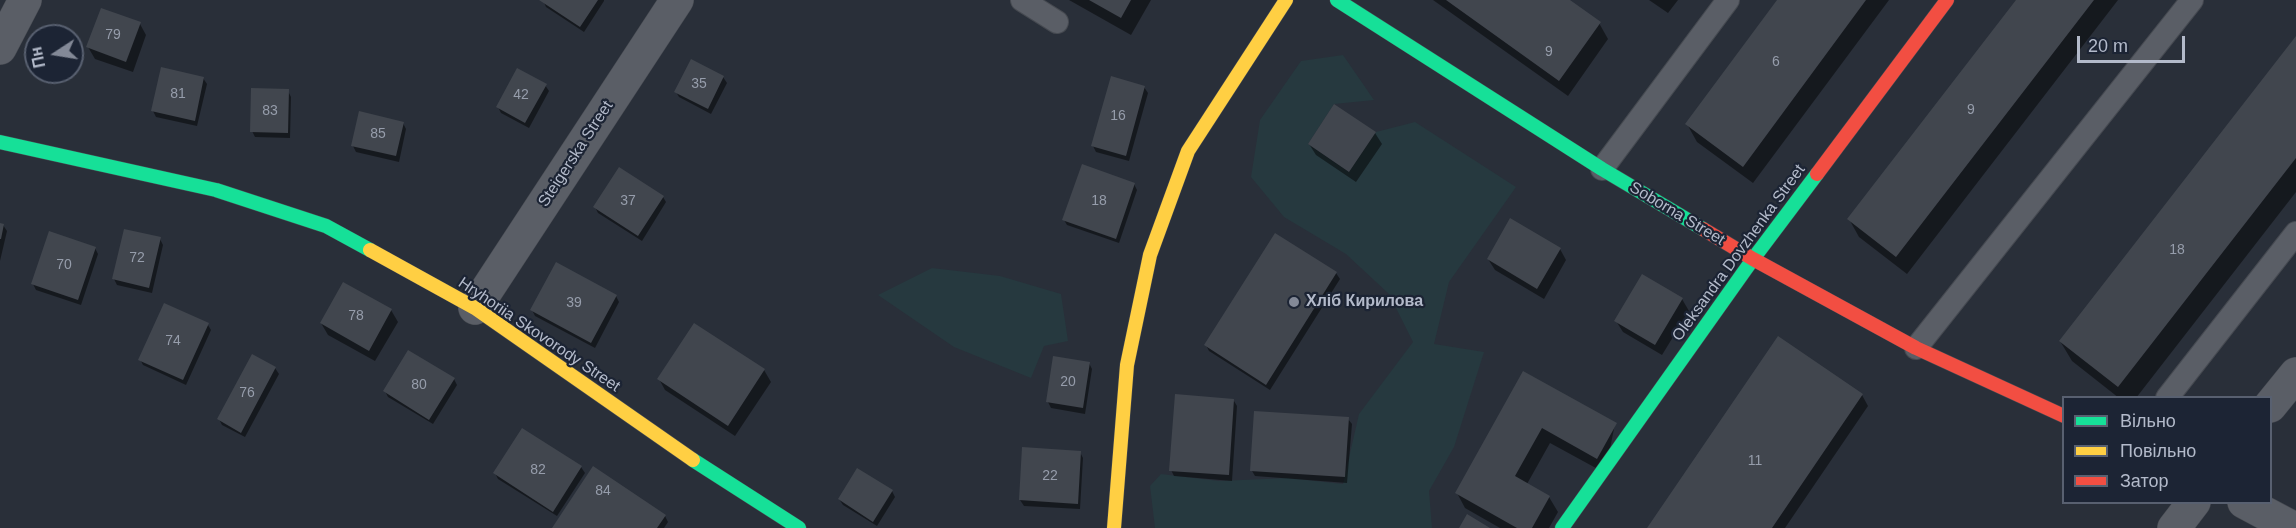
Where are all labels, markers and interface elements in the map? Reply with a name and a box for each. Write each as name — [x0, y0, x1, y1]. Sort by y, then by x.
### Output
north arrow — [24, 24, 84, 84]
scale bar — [2080, 24, 2188, 62]
house number: 79 — [105, 27, 121, 43]
text: 20 m — [2088, 36, 2128, 56]
house number: 9 — [1545, 44, 1553, 60]
text: Пн — [27, 45, 48, 70]
house number: 6 — [1772, 54, 1780, 70]
house number: 35 — [691, 76, 707, 92]
house number: 81 — [170, 86, 186, 102]
house number: 42 — [513, 87, 529, 103]
street label: Steigerska Street — [535, 97, 617, 211]
house number: 9 — [1967, 102, 1975, 118]
house number: 83 — [262, 103, 278, 119]
house number: 16 — [1110, 108, 1126, 124]
house number: 85 — [370, 126, 386, 142]
street label: Oleksandra Dovzhenka Street — [1669, 161, 1809, 345]
street label: Soborna Street — [1626, 178, 1728, 250]
house number: 37 — [620, 193, 636, 209]
house number: 18 — [1091, 193, 1107, 209]
house number: 18 — [2169, 242, 2185, 258]
house number: 72 — [129, 250, 145, 266]
house number: 70 — [56, 257, 72, 273]
street label: Hryhoriia Skovorody Street — [454, 274, 624, 396]
place label: Хліб Кирилова — [1306, 292, 1423, 312]
house number: 39 — [566, 295, 582, 311]
marker: Хліб Кирилова — [1287, 295, 1301, 309]
house number: 78 — [348, 308, 364, 324]
house number: 74 — [165, 333, 181, 349]
house number: 20 — [1060, 374, 1076, 390]
house number: 80 — [411, 377, 427, 393]
house number: 76 — [239, 385, 255, 401]
legend — [2062, 396, 2272, 504]
text: Вільно — [2120, 411, 2176, 431]
text: Повільно — [2120, 441, 2196, 461]
house number: 11 — [1748, 453, 1762, 469]
house number: 82 — [530, 462, 546, 478]
house number: 22 — [1042, 468, 1058, 484]
text: Затор — [2120, 471, 2169, 491]
house number: 84 — [595, 483, 611, 499]

